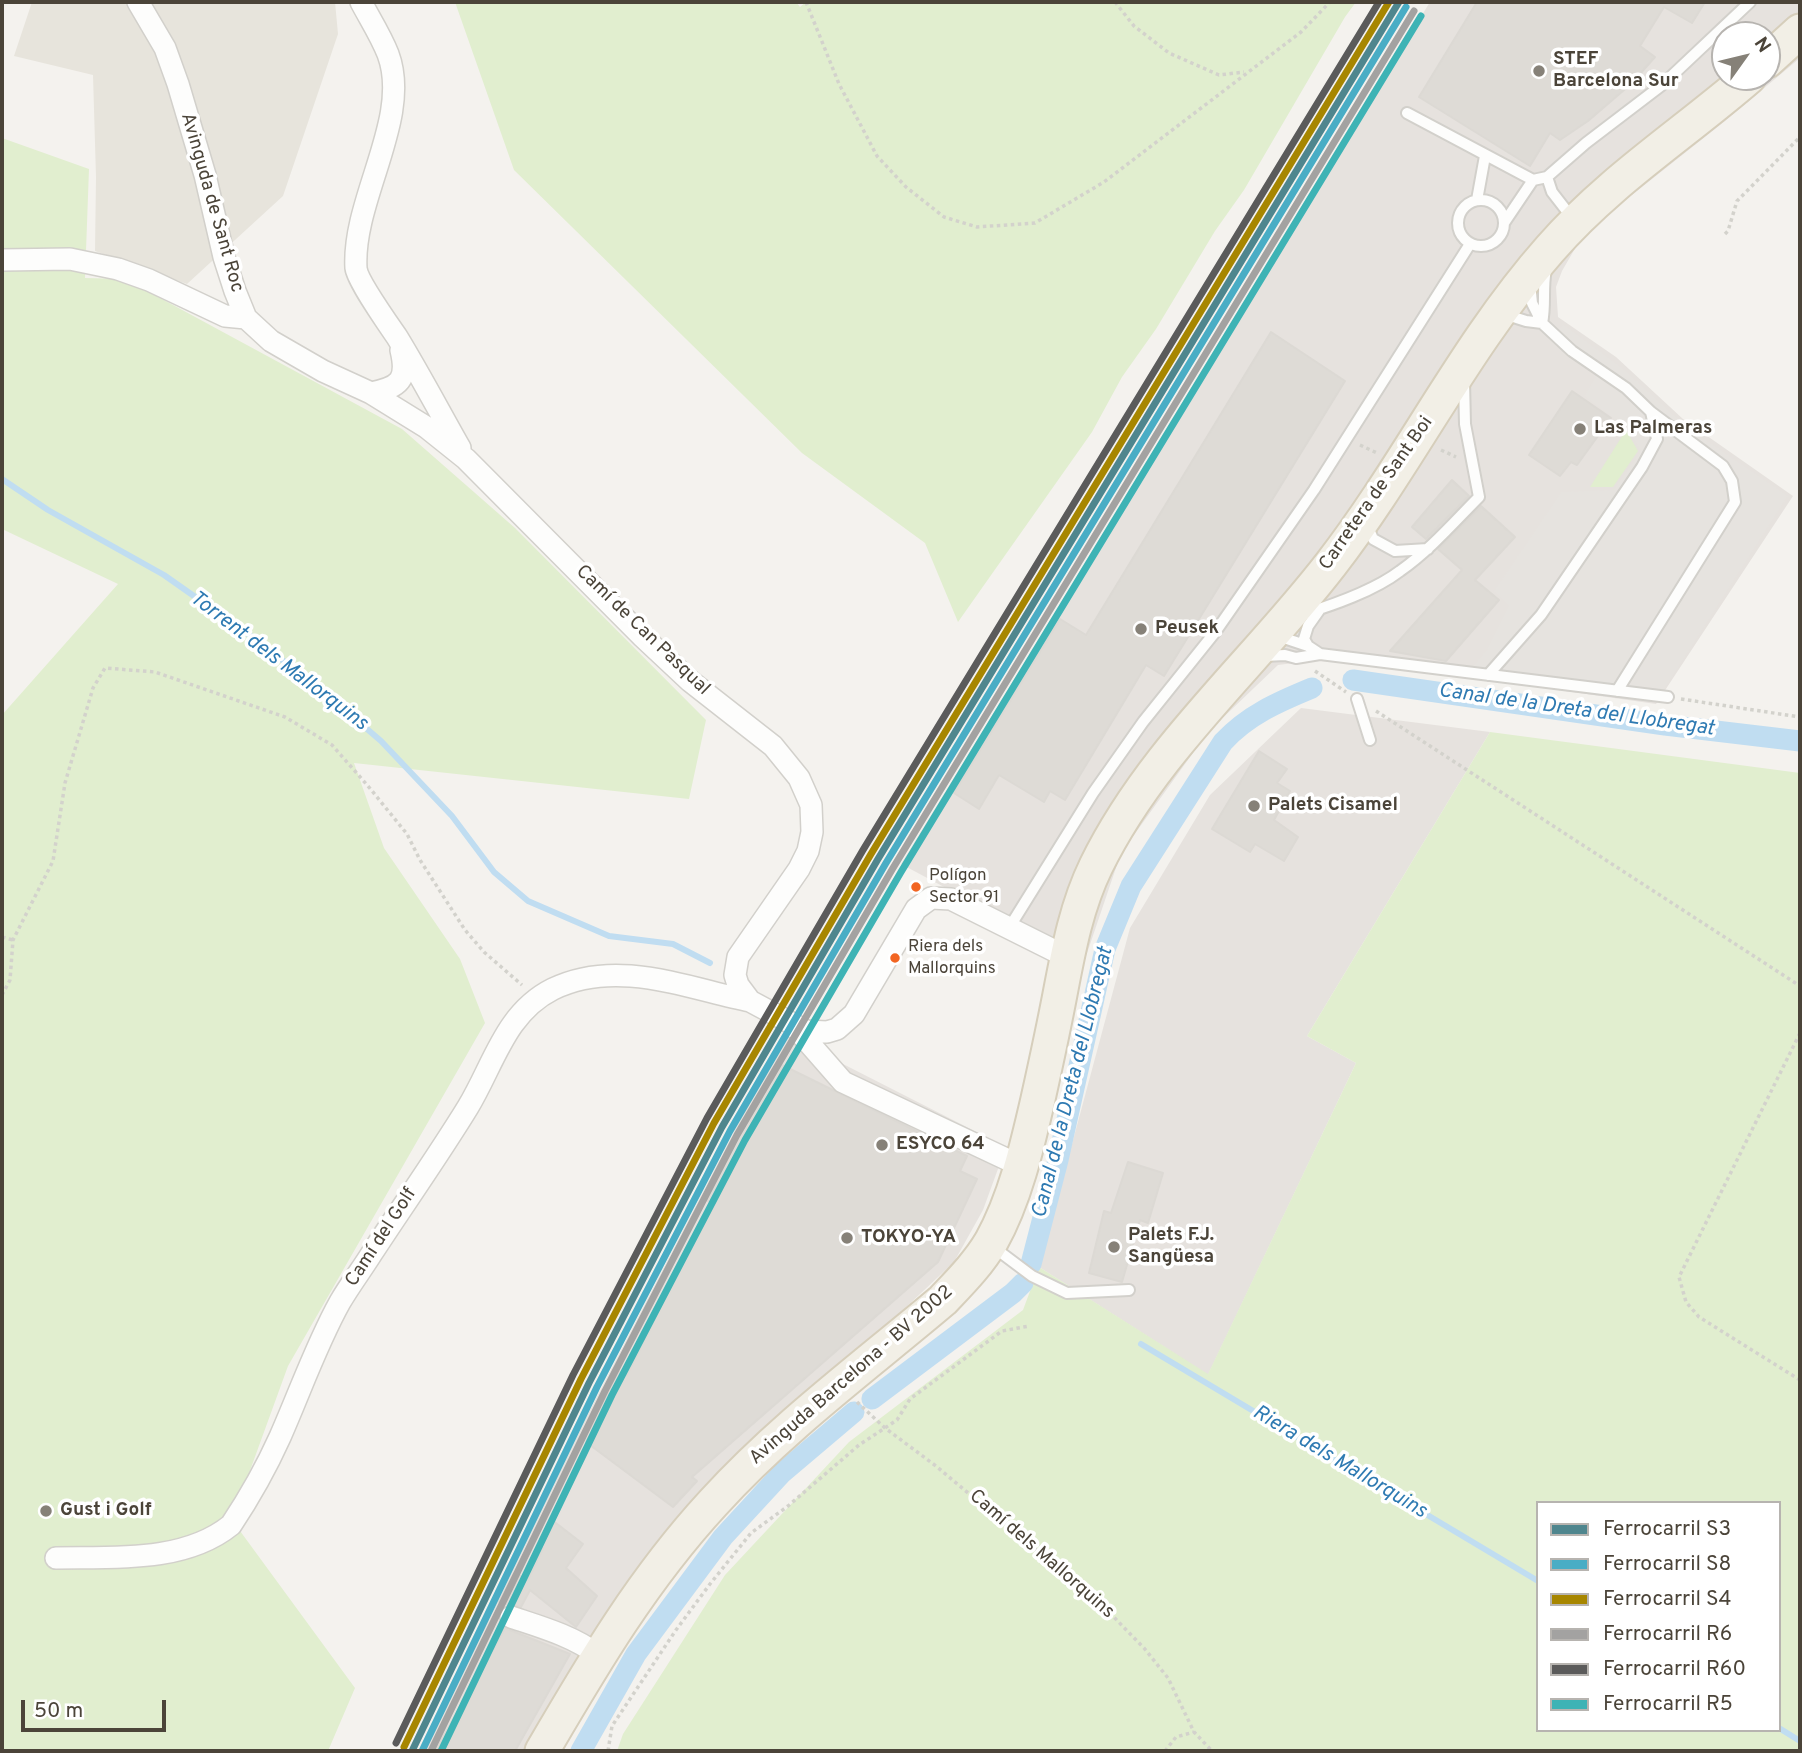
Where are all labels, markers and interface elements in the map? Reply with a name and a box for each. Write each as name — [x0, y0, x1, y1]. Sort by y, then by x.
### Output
north arrow — [1711, 21, 1781, 91]
text: N — [1748, 33, 1776, 58]
place label: STEF Barcelona Sur — [1553, 49, 1679, 93]
marker: STEF Barcelona Sur — [1531, 63, 1547, 79]
street label: Avinguda de Sant Roc — [174, 111, 248, 295]
street label: Carretera de Sant Boi — [1315, 413, 1439, 575]
place label: Las Palmeras — [1594, 418, 1712, 440]
marker: Las Palmeras — [1572, 421, 1588, 437]
street label: Camí de Can Pasqual — [570, 561, 714, 701]
water label: Torrent dels Mallorquins — [184, 587, 372, 737]
place label: Peusek — [1155, 618, 1219, 640]
marker: Peusek — [1133, 621, 1149, 637]
water label: Canal de la Dreta del Llobregat — [1437, 679, 1715, 743]
place label: Palets Cisamel — [1268, 795, 1398, 817]
marker: Palets Cisamel — [1246, 798, 1262, 814]
place label: Polígon Sector 91 — [929, 867, 999, 907]
marker: Polígon Sector 91 — [909, 880, 923, 894]
place label: Riera dels Mallorquins — [908, 938, 996, 978]
water label: Canal de la Dreta del Llobregat — [1028, 945, 1120, 1221]
marker: Riera dels Mallorquins — [888, 951, 902, 965]
place label: ESYCO 64 — [896, 1134, 985, 1156]
marker: ESYCO 64 — [874, 1137, 890, 1153]
street label: Camí del Golf — [342, 1184, 422, 1292]
place label: Palets F.J. Sangüesa — [1128, 1225, 1214, 1269]
place label: TOKYO-YA — [861, 1227, 956, 1249]
marker: TOKYO-YA — [839, 1230, 855, 1246]
marker: Palets F.J. Sangüesa — [1106, 1239, 1122, 1255]
street label: Avinguda Barcelona - BV 2002 — [746, 1281, 958, 1471]
water label: Riera dels Mallorquins — [1247, 1401, 1431, 1525]
street label: Camí dels Mallorquins — [964, 1486, 1118, 1624]
place label: Gust i Golf — [60, 1500, 152, 1522]
legend — [1536, 1501, 1781, 1732]
marker: Gust i Golf — [38, 1503, 54, 1519]
text: Ferrocarril S3 — [1603, 1516, 1731, 1543]
text: Ferrocarril S8 — [1603, 1551, 1731, 1578]
text: Ferrocarril S4 — [1603, 1586, 1732, 1613]
text: Ferrocarril R6 — [1603, 1621, 1732, 1648]
text: Ferrocarril R60 — [1603, 1656, 1746, 1683]
scale bar — [24, 1686, 170, 1730]
text: Ferrocarril R5 — [1603, 1691, 1733, 1718]
text: 50 m — [34, 1698, 83, 1725]

